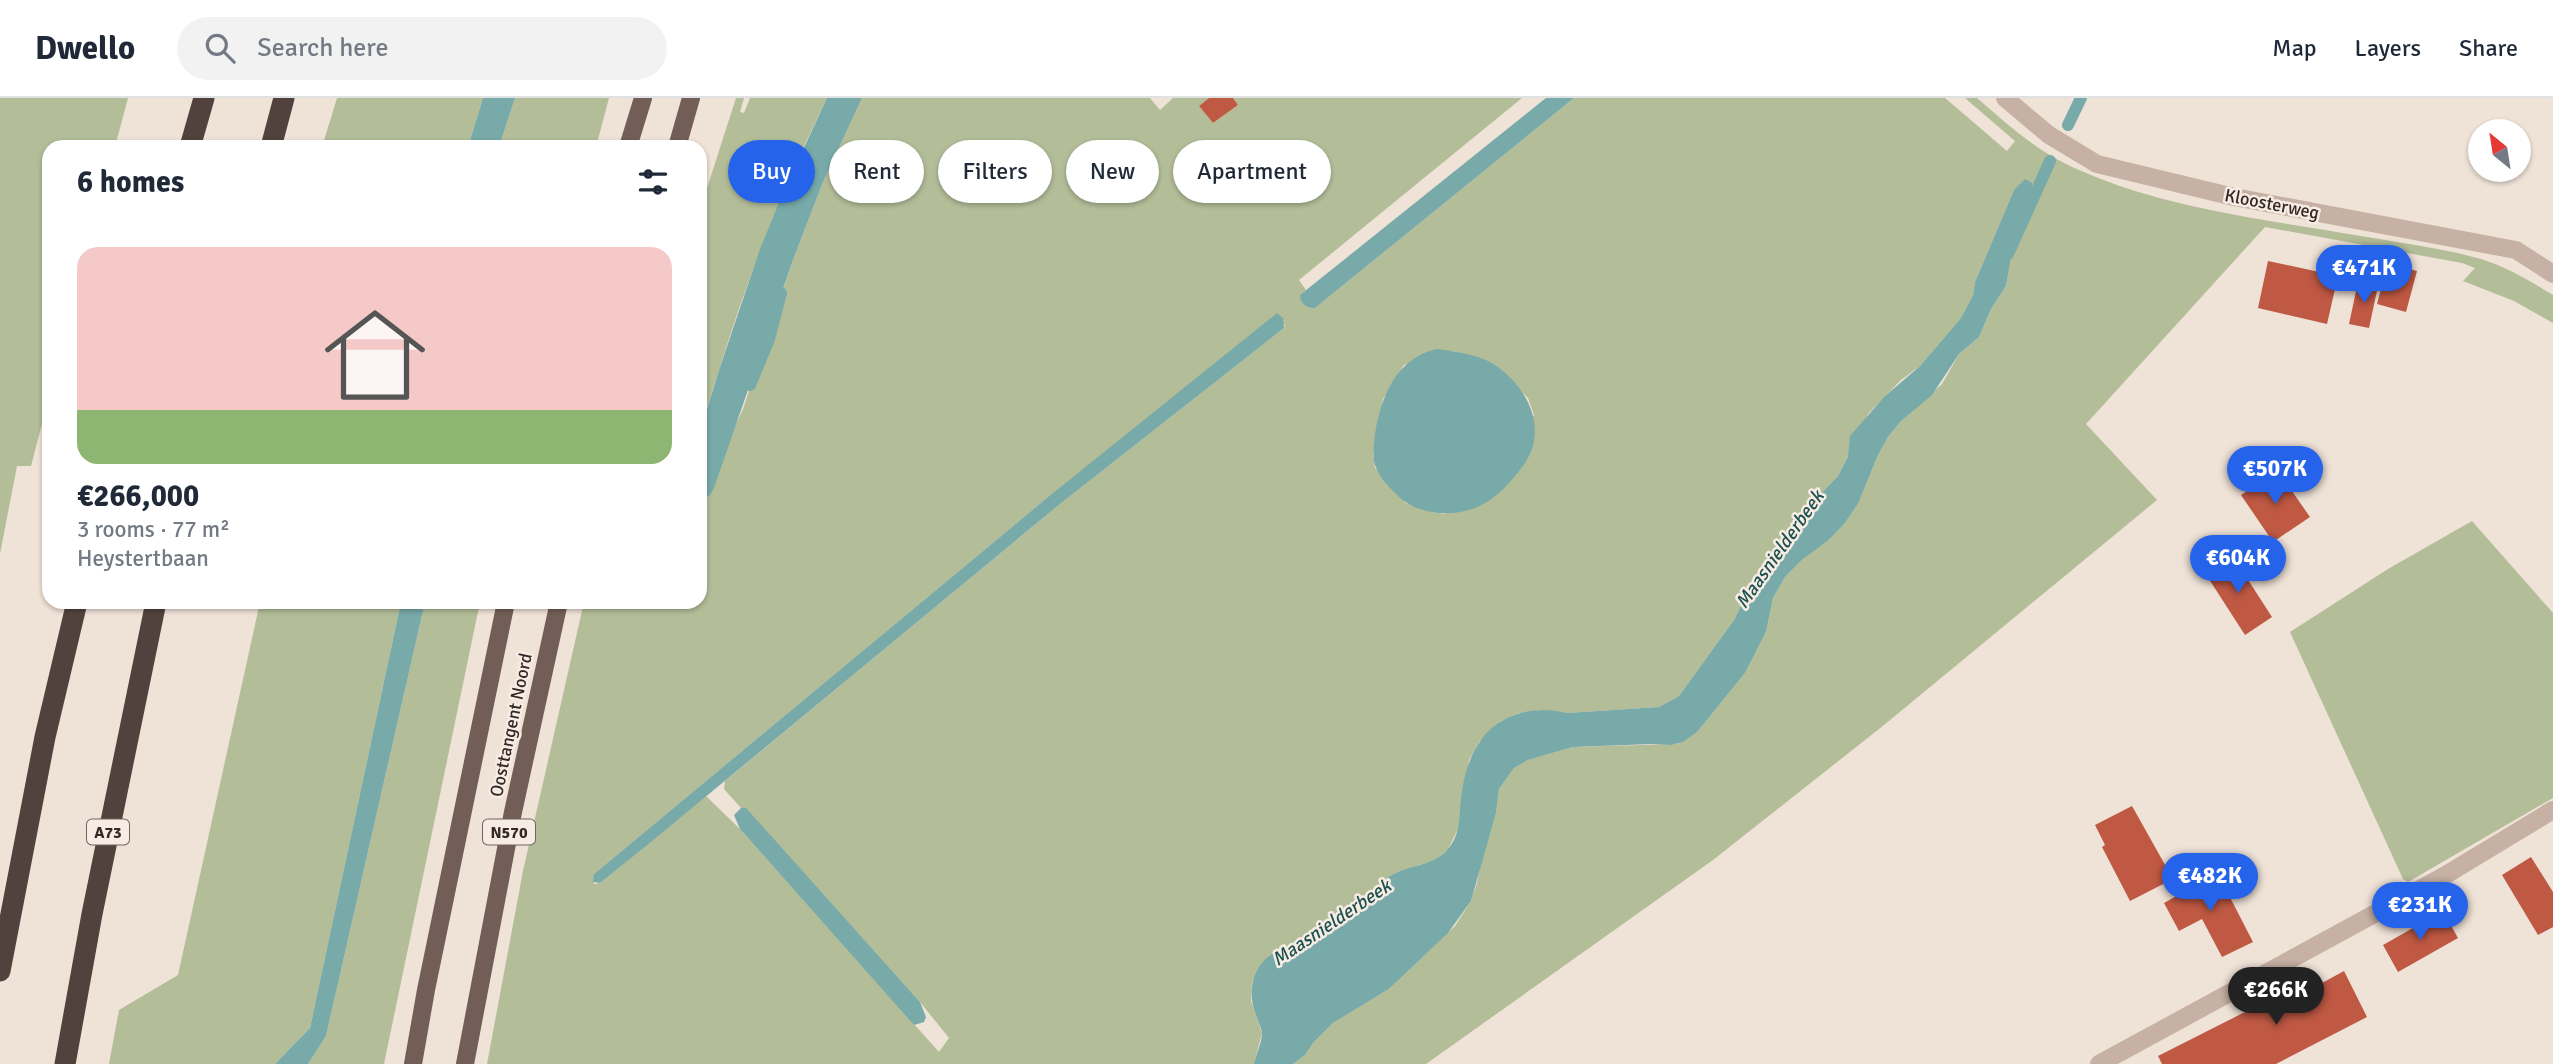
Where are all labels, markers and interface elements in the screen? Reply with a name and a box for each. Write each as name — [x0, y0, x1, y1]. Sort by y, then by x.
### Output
search box — [177, 17, 667, 80]
text: Dwello — [35, 28, 135, 69]
icon: search — [201, 29, 239, 67]
text: Search here — [257, 32, 388, 64]
text: Map — [2272, 33, 2317, 63]
text: Layers — [2355, 33, 2421, 63]
text: Share — [2459, 33, 2518, 63]
north arrow — [2468, 119, 2530, 182]
map controls — [2468, 119, 2531, 182]
chip: Buy — [728, 140, 815, 203]
chip: Rent — [829, 140, 924, 203]
chip: Filters — [938, 140, 1052, 203]
chip: New — [1066, 140, 1159, 203]
chip: Apartment — [1173, 140, 1331, 203]
icon: filters — [634, 163, 672, 201]
text: 6 homes — [77, 164, 184, 201]
street label: Kloosterweg — [2223, 184, 2321, 224]
pin: €471K — [2315, 246, 2413, 305]
text: €471K — [2332, 253, 2396, 282]
icon: home — [312, 292, 438, 418]
pin: €507K — [2226, 446, 2324, 506]
text: €507K — [2243, 454, 2307, 483]
text: €266,000 — [77, 478, 199, 515]
water label: Maasnielderbeek — [1730, 485, 1830, 613]
text: 3 rooms · 77 m² — [77, 515, 230, 544]
pin: €604K — [2189, 536, 2287, 595]
text: €604K — [2206, 543, 2270, 572]
text: Heystertbaan — [77, 544, 209, 573]
street label: Oosttangent Noord — [485, 651, 537, 799]
road number: A73 — [87, 820, 129, 845]
road number: N570 — [483, 820, 535, 845]
pin: €482K — [2161, 854, 2259, 913]
text: €482K — [2178, 861, 2242, 890]
water label: Maasnielderbeek — [1267, 873, 1397, 972]
pin: €231K — [2371, 882, 2469, 942]
text: €231K — [2388, 890, 2452, 919]
pin: €266K — [2227, 968, 2325, 1027]
text: €266K — [2244, 975, 2308, 1004]

